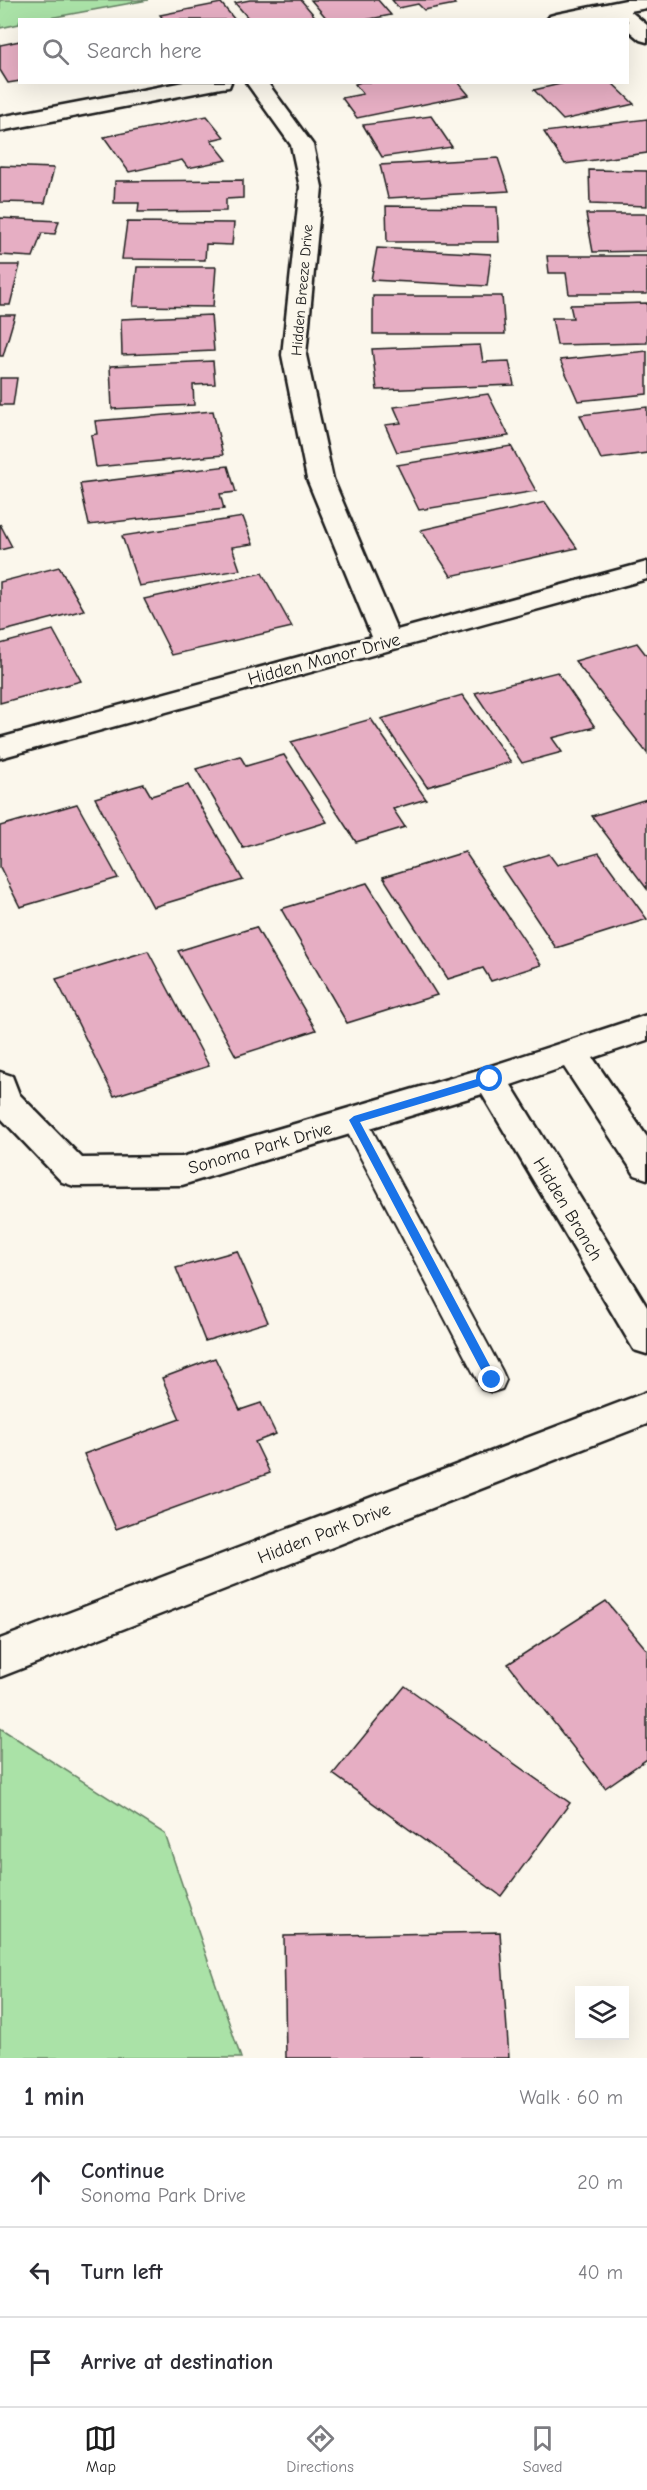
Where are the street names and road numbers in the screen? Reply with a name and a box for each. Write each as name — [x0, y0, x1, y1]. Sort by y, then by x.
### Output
street label: Hidden Breeze Drive — [287, 223, 317, 357]
street label: Hidden Manor Drive — [246, 629, 403, 690]
street label: Sonoma Park Drive — [186, 1118, 334, 1179]
street label: Hidden Branch — [529, 1154, 607, 1265]
street label: Hidden Park Drive — [255, 1499, 393, 1568]

